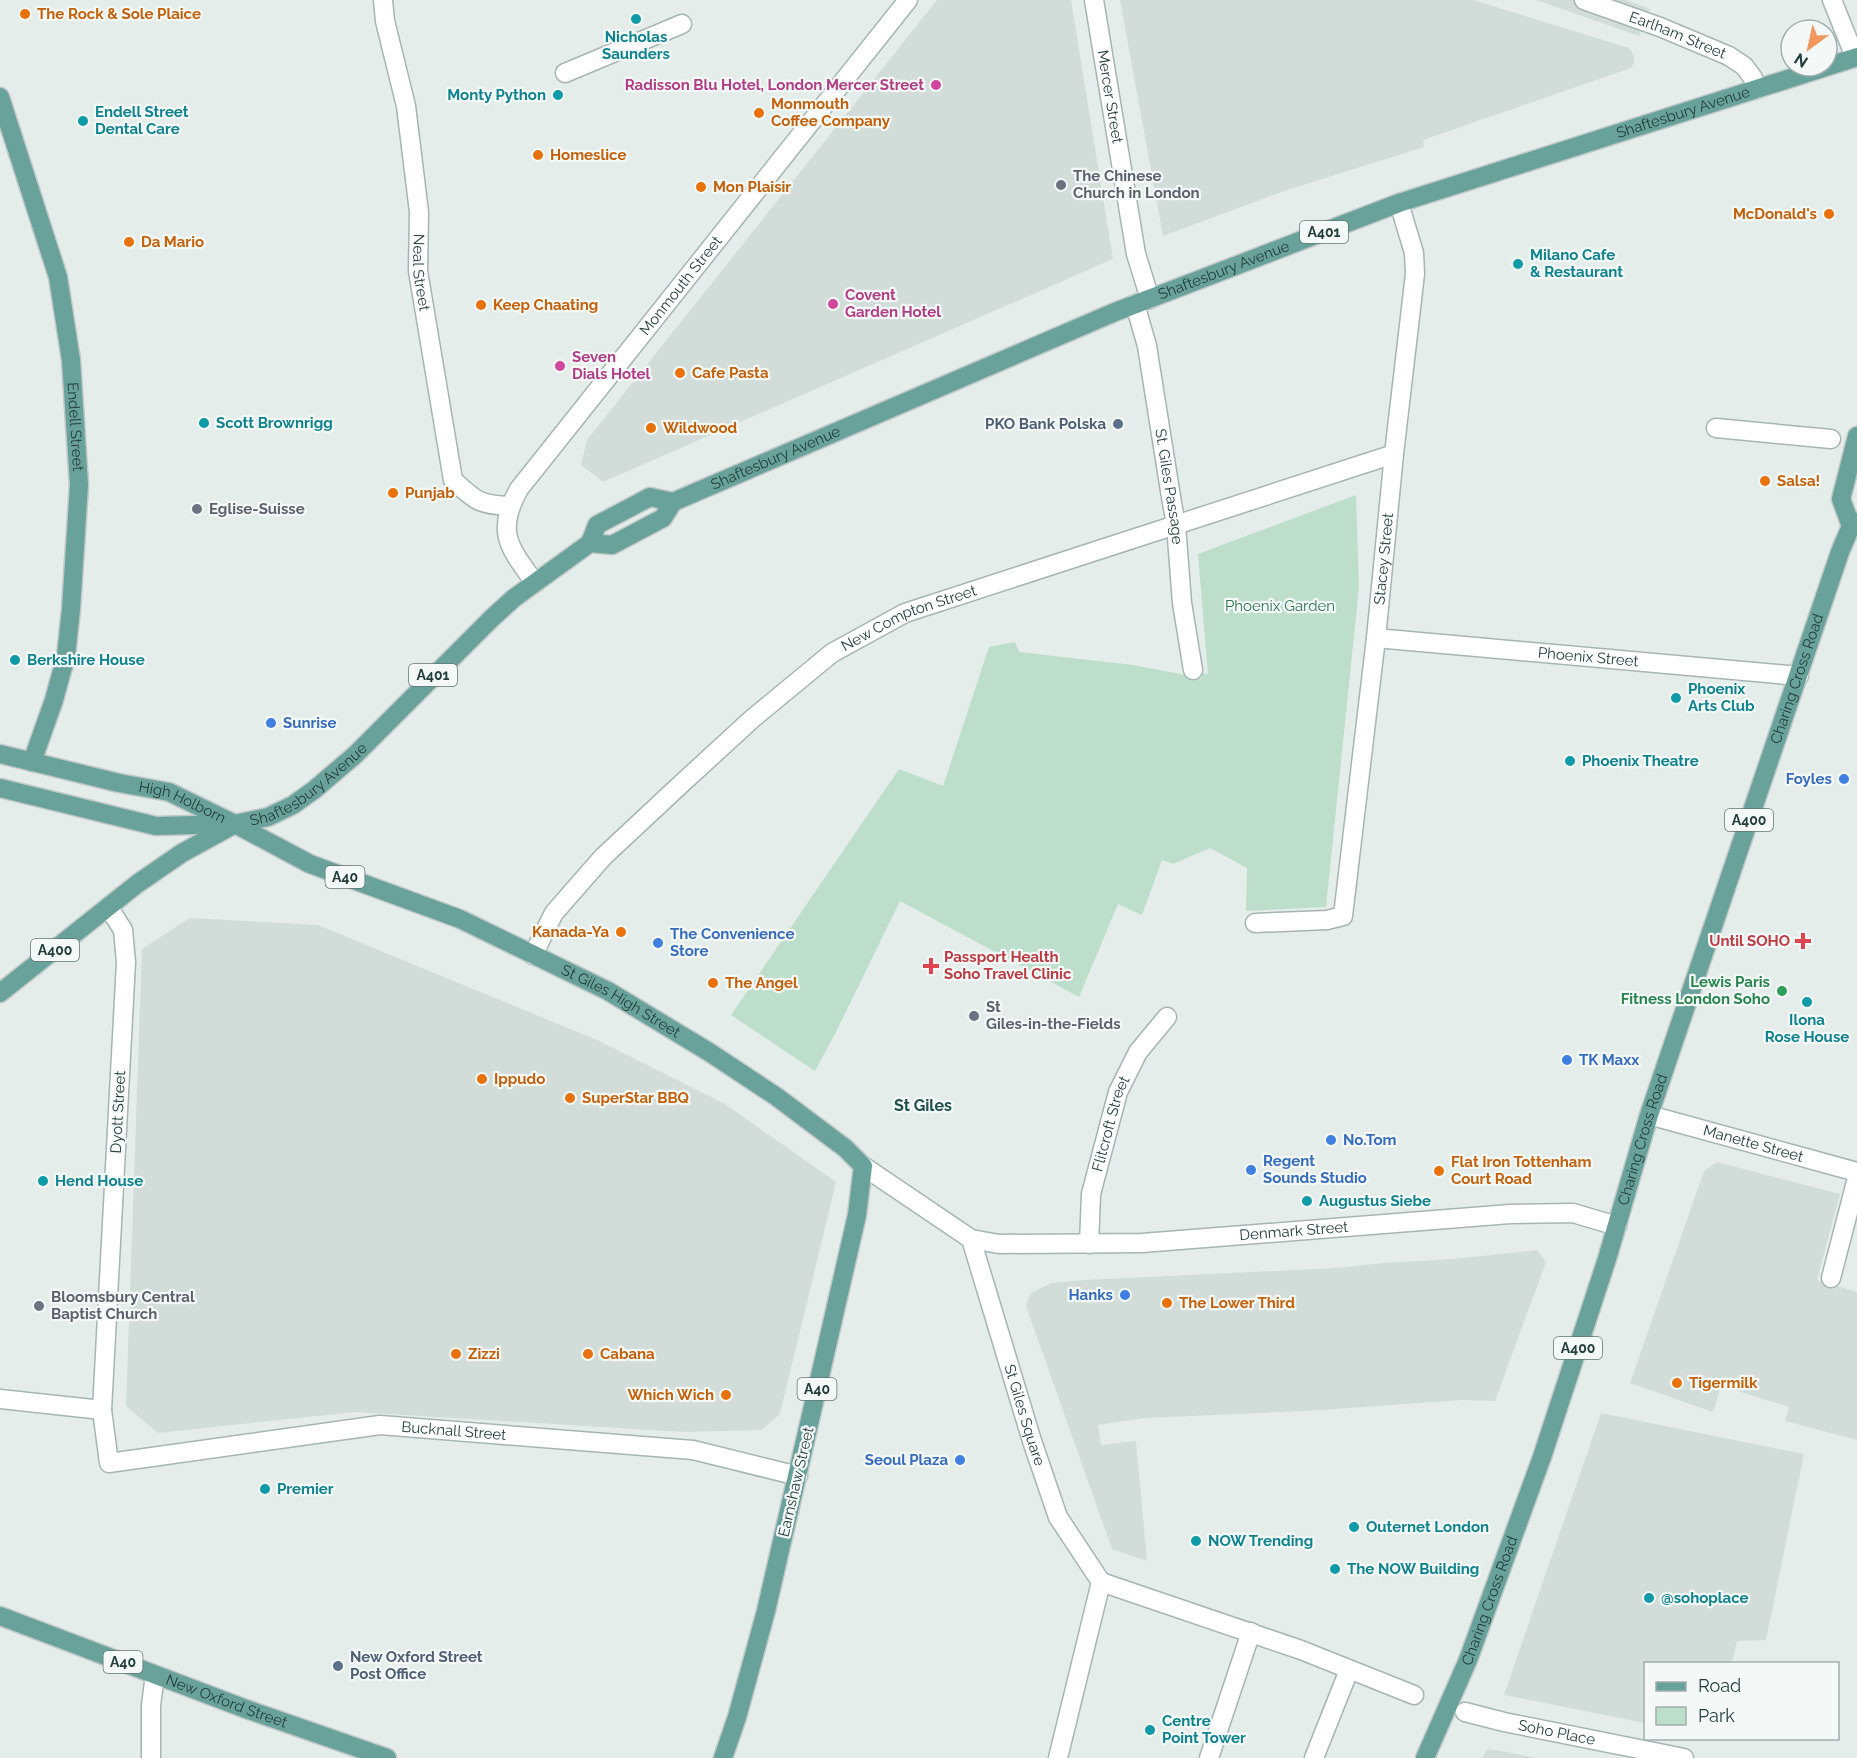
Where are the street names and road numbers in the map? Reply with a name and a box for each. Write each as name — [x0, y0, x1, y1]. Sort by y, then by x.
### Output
street label: Earlham Street — [1627, 8, 1729, 63]
street label: Mercer Street — [1093, 49, 1127, 145]
street label: Shaftesbury Avenue — [1614, 83, 1752, 142]
road number: A401 — [1300, 221, 1348, 243]
street label: Monmouth Street — [636, 232, 726, 339]
street label: Neal Street — [409, 234, 434, 312]
street label: Shaftesbury Avenue — [1156, 237, 1292, 304]
street label: Endell Street — [63, 382, 87, 472]
street label: Shaftesbury Avenue — [708, 422, 843, 494]
street label: St. Giles Passage — [1151, 427, 1186, 545]
street label: Stacey Street — [1370, 512, 1397, 606]
street label: New Compton Street — [838, 581, 979, 655]
street label: Charing Cross Road — [1767, 611, 1827, 746]
street label: Phoenix Street — [1537, 644, 1639, 671]
road number: A401 — [409, 664, 457, 686]
street label: Shaftesbury Avenue — [248, 739, 371, 830]
street label: High Holborn — [137, 778, 229, 827]
road number: A400 — [1725, 809, 1773, 831]
road number: A40 — [326, 866, 364, 888]
road number: A400 — [31, 939, 79, 961]
street label: St Giles High Street — [558, 961, 684, 1042]
street label: Dyott Street — [107, 1070, 129, 1154]
street label: Charing Cross Road — [1614, 1072, 1671, 1207]
street label: Flitcroft Street — [1088, 1073, 1134, 1173]
street label: Manette Street — [1701, 1121, 1805, 1166]
street label: Denmark Street — [1239, 1218, 1349, 1244]
road number: A400 — [1554, 1337, 1602, 1359]
street label: St Giles Square — [1000, 1362, 1049, 1468]
road number: A40 — [798, 1378, 836, 1400]
street label: Bucknall Street — [401, 1418, 507, 1444]
street label: Earnshaw Street — [775, 1425, 817, 1539]
street label: Charing Cross Road — [1458, 1534, 1521, 1668]
road number: A40 — [104, 1651, 142, 1673]
street label: New Oxford Street — [163, 1671, 290, 1732]
street label: Soho Place — [1517, 1716, 1597, 1749]

